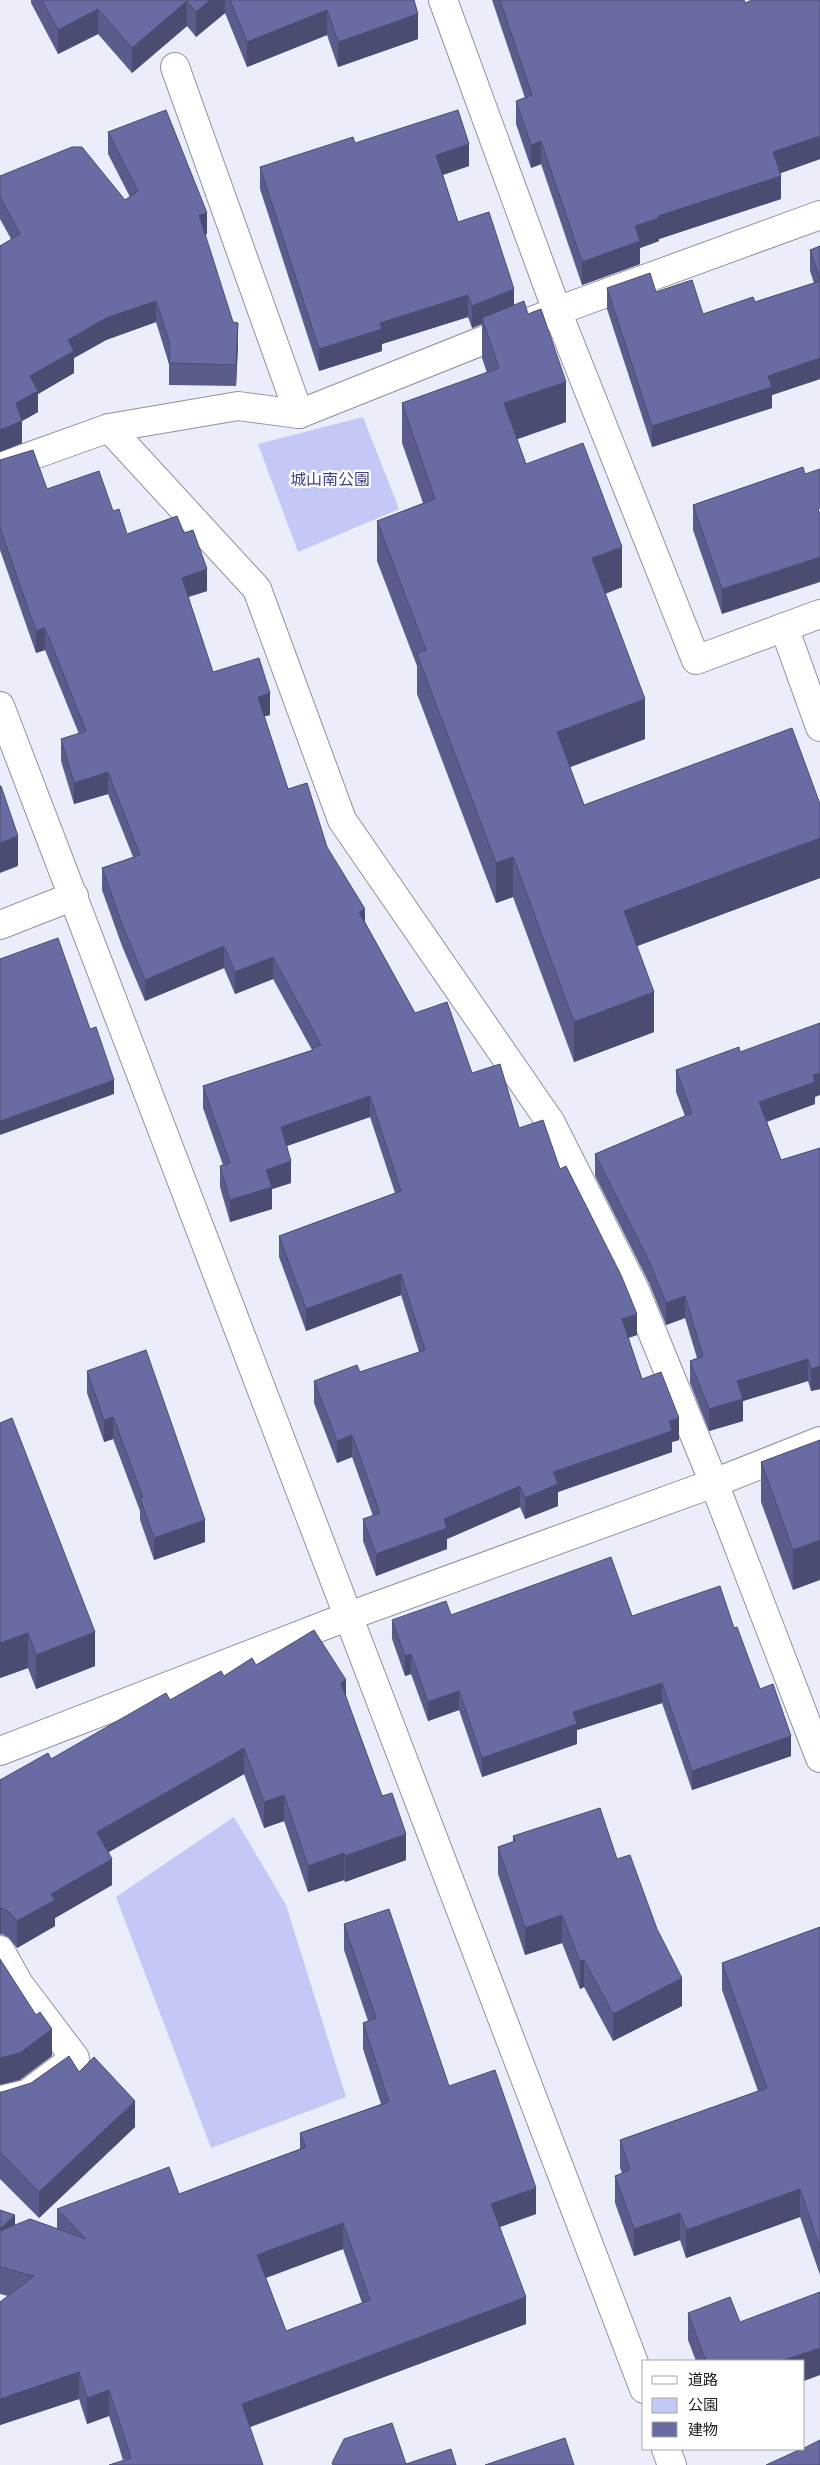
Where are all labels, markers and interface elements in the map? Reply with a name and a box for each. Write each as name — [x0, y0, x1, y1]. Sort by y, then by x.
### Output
park label: 城山南公園 — [290, 471, 370, 490]
legend — [642, 2360, 805, 2450]
text: 道路 — [688, 2371, 718, 2390]
text: 公園 — [688, 2396, 718, 2415]
text: 建物 — [688, 2421, 718, 2440]

